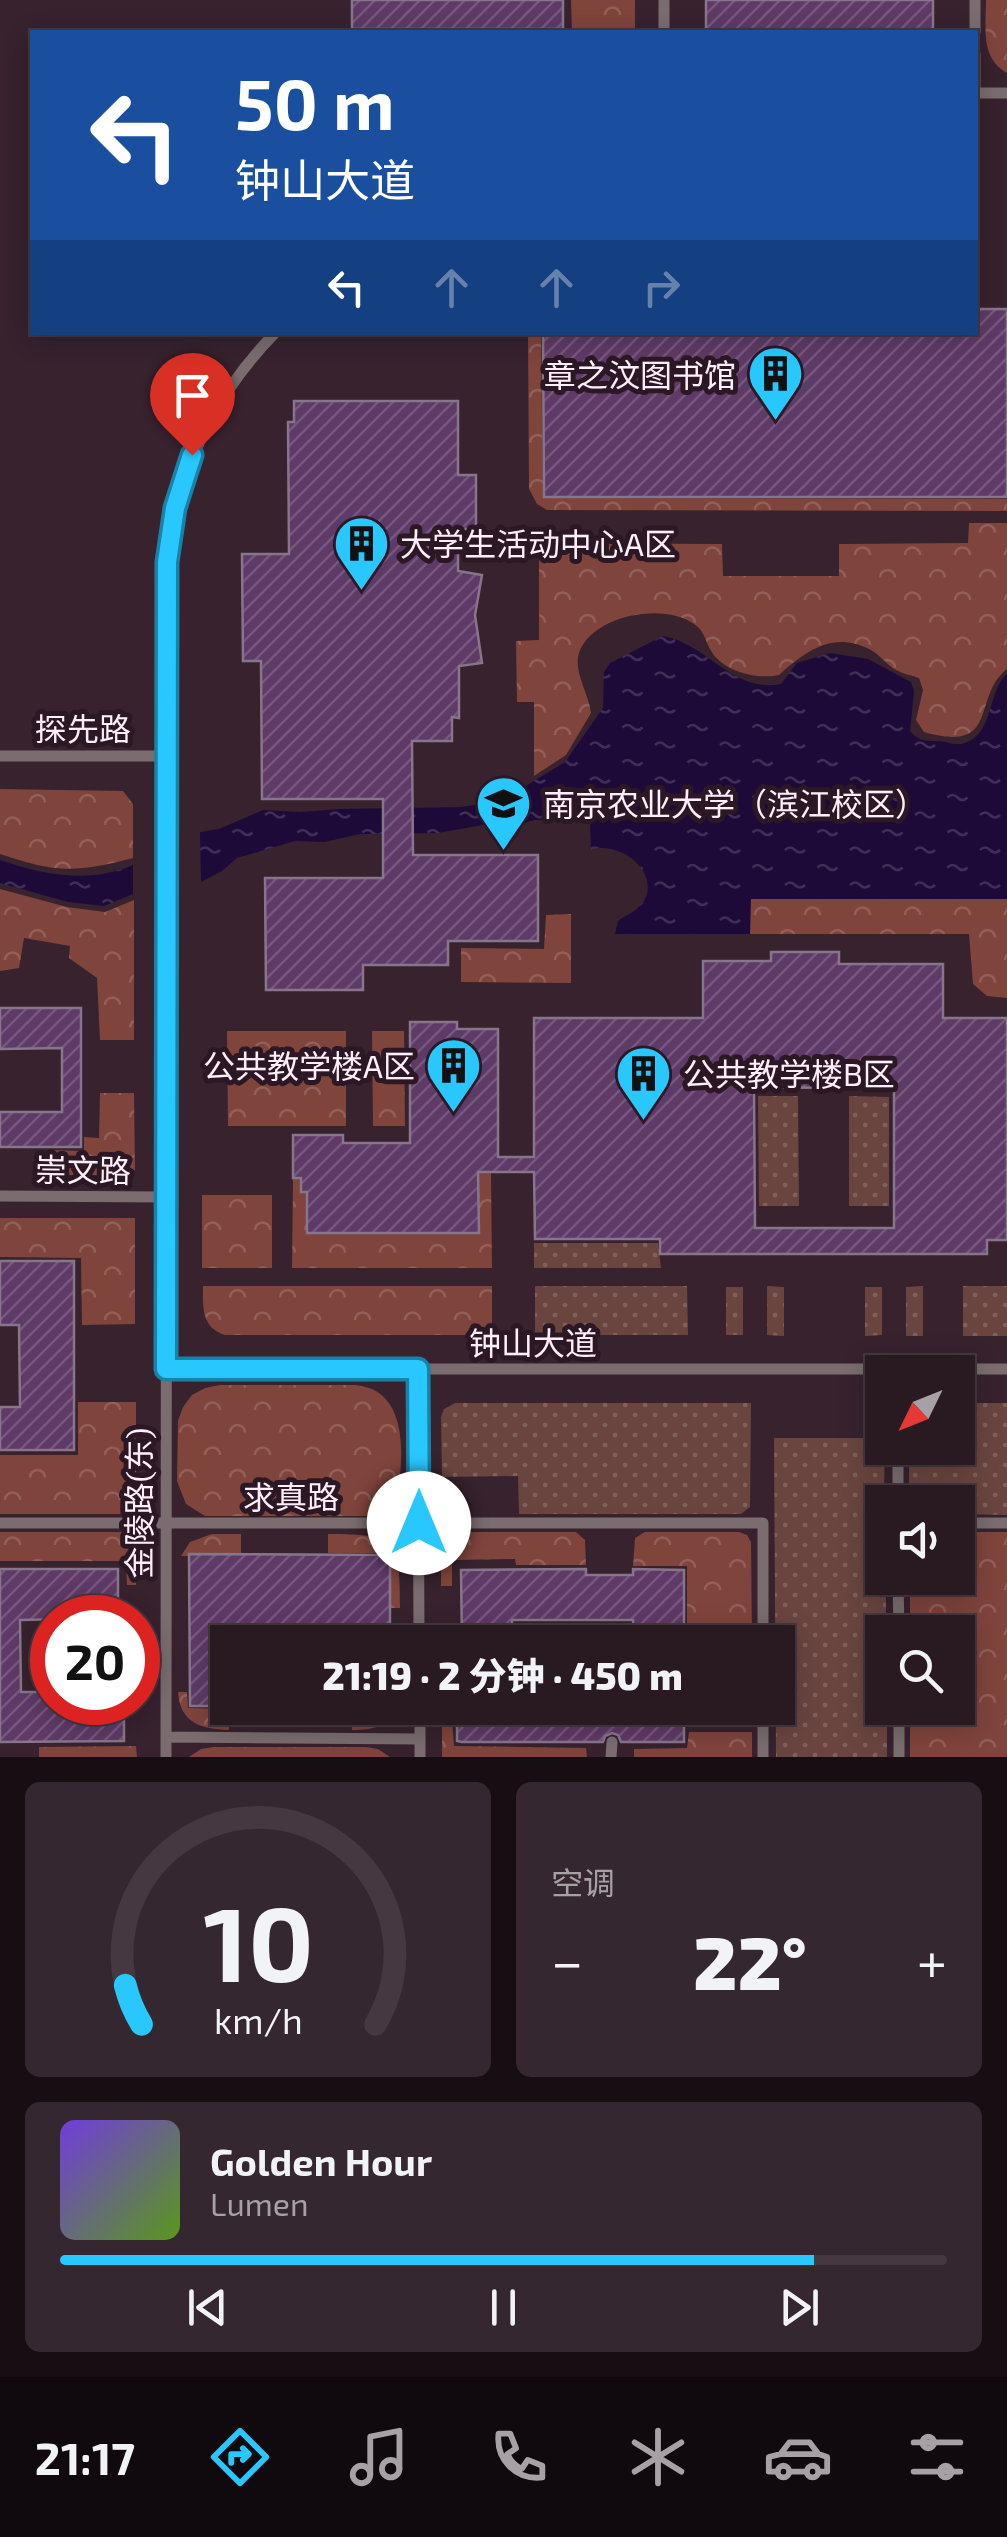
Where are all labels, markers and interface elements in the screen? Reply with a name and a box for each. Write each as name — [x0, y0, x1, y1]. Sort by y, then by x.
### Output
text: 50 m — [235, 60, 395, 144]
icon: left — [70, 70, 200, 200]
text: 钟山大道 — [235, 152, 415, 206]
icon: left — [319, 260, 374, 315]
icon: ahead — [424, 260, 479, 315]
icon: ahead — [529, 260, 584, 315]
icon: right — [634, 260, 689, 315]
building icon: 章之汶图书馆 — [745, 344, 805, 423]
pin — [150, 353, 235, 456]
place label: 章之汶图书馆 — [544, 355, 736, 393]
icon: arrive — [165, 368, 220, 423]
building icon: 大学生活动中心A区 — [331, 513, 391, 592]
place label: 大学生活动中心A区 — [400, 524, 676, 562]
street label: 探先路 — [35, 709, 131, 747]
school or university icon: 南京农业大学（滨江校区） — [474, 773, 534, 852]
place label: 南京农业大学（滨江校区） — [543, 784, 927, 822]
building icon: 公共教学楼A区 — [424, 1035, 484, 1114]
building icon: 公共教学楼B区 — [614, 1043, 674, 1122]
place label: 公共教学楼A区 — [203, 1046, 415, 1084]
place label: 公共教学楼B区 — [683, 1054, 895, 1092]
street label: 崇文路 — [35, 1149, 131, 1189]
street label: 钟山大道 — [469, 1323, 597, 1361]
north arrow — [865, 1355, 975, 1465]
map controls — [865, 1355, 975, 1725]
street label: 金陵路(东) — [119, 1428, 157, 1578]
position arrow — [367, 1471, 471, 1575]
street label: 求真路 — [243, 1477, 339, 1515]
button: sound — [865, 1485, 975, 1595]
speed limit sign: 20 — [30, 1595, 160, 1725]
button: search — [865, 1615, 975, 1725]
text: 21:19 · 2 分钟 · 450 m — [322, 1652, 683, 1698]
text: 空调 — [551, 1863, 615, 1901]
text: 10 — [203, 1878, 313, 2003]
text: 22° — [693, 1915, 807, 2005]
text: − — [551, 1927, 583, 1993]
text: + — [917, 1927, 947, 1993]
text: km/h — [214, 1998, 302, 2041]
text: Golden Hour — [210, 2138, 432, 2184]
text: Lumen — [210, 2184, 309, 2222]
icon: previous — [180, 2280, 235, 2335]
icon: pause — [476, 2280, 531, 2335]
icon: next — [772, 2280, 827, 2335]
icon: directions — [205, 2422, 275, 2492]
icon: music — [344, 2422, 414, 2492]
icon: phone — [484, 2422, 554, 2492]
icon: climate — [623, 2422, 693, 2492]
icon: car — [763, 2422, 833, 2492]
icon: filters — [902, 2422, 972, 2492]
text: 21:17 — [35, 2430, 135, 2484]

